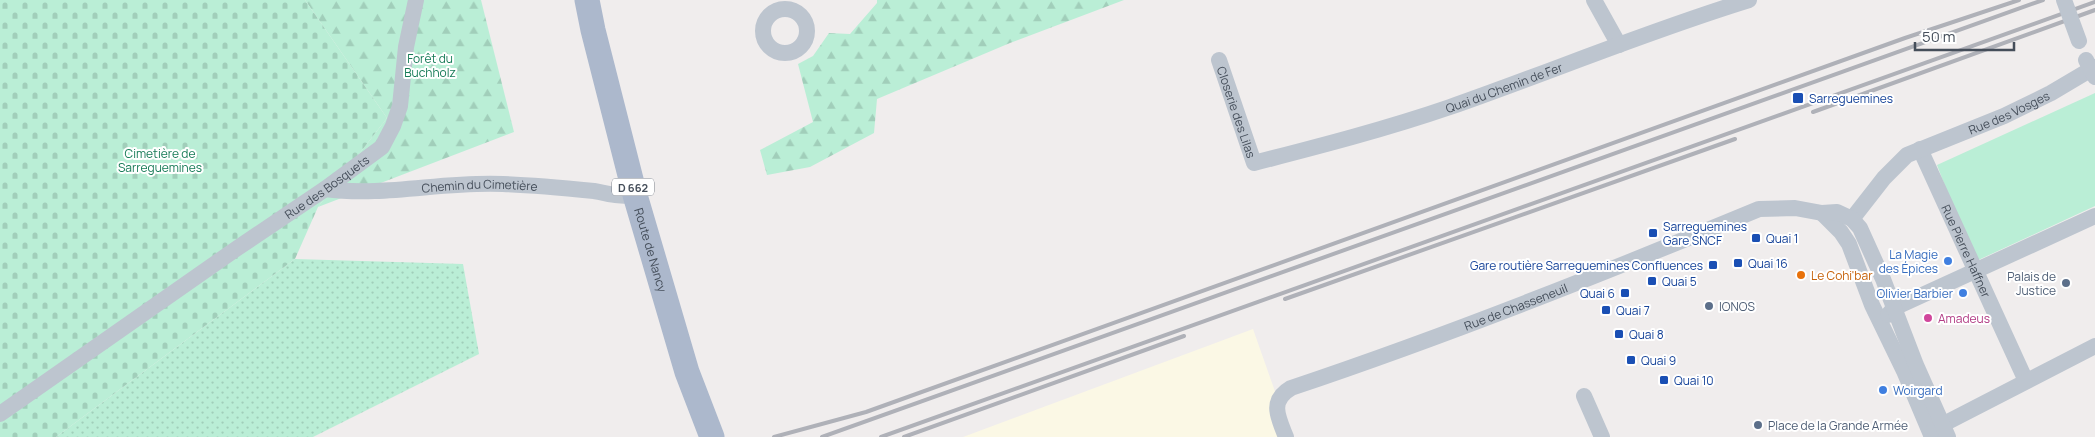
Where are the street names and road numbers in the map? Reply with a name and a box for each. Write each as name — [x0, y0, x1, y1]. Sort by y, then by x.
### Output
street label: Quai du Chemin de Fer — [1443, 58, 1565, 116]
street label: Closerie des Lilas — [1213, 64, 1260, 160]
street label: Rue des Vosges — [1966, 87, 2052, 138]
street label: Rue des Bosquets — [281, 151, 373, 223]
street label: Chemin du Cimetière — [421, 175, 538, 196]
road number: D 662 — [612, 178, 654, 196]
street label: Rue Pierre Haffner — [1938, 202, 1995, 301]
street label: Route de Nancy — [631, 206, 672, 295]
street label: Rue de Chasseneuil — [1462, 279, 1570, 334]

